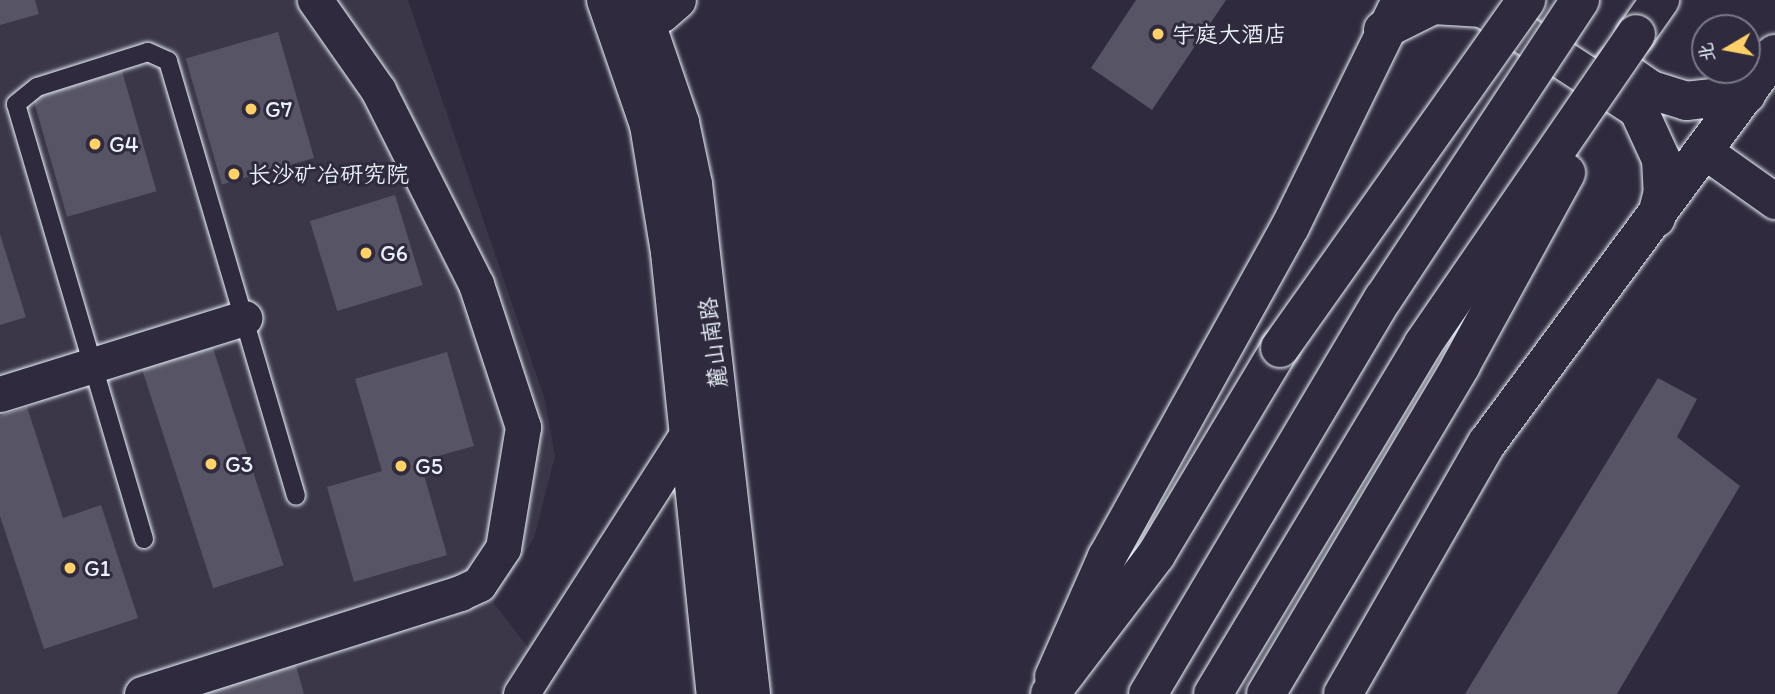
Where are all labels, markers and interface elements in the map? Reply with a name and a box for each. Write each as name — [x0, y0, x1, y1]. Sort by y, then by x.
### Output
north arrow — [1691, 14, 1761, 84]
place label: 宇庭大酒店 — [1172, 20, 1287, 48]
marker: 宇庭大酒店 — [1150, 26, 1166, 42]
text: 北 — [1694, 41, 1720, 64]
place label: G7 — [265, 95, 292, 123]
marker: G7 — [243, 101, 259, 117]
place label: G4 — [109, 130, 139, 158]
marker: G4 — [87, 136, 103, 152]
place label: 长沙矿冶研究院 — [248, 160, 409, 188]
marker: 长沙矿冶研究院 — [226, 166, 242, 182]
place label: G6 — [380, 239, 408, 267]
marker: G6 — [358, 245, 374, 261]
street label: 麓山南路 — [694, 296, 732, 390]
place label: G3 — [225, 450, 253, 478]
place label: G5 — [415, 452, 443, 480]
marker: G3 — [203, 456, 219, 472]
marker: G5 — [393, 458, 409, 474]
place label: G1 — [84, 554, 111, 582]
marker: G1 — [62, 560, 78, 576]

